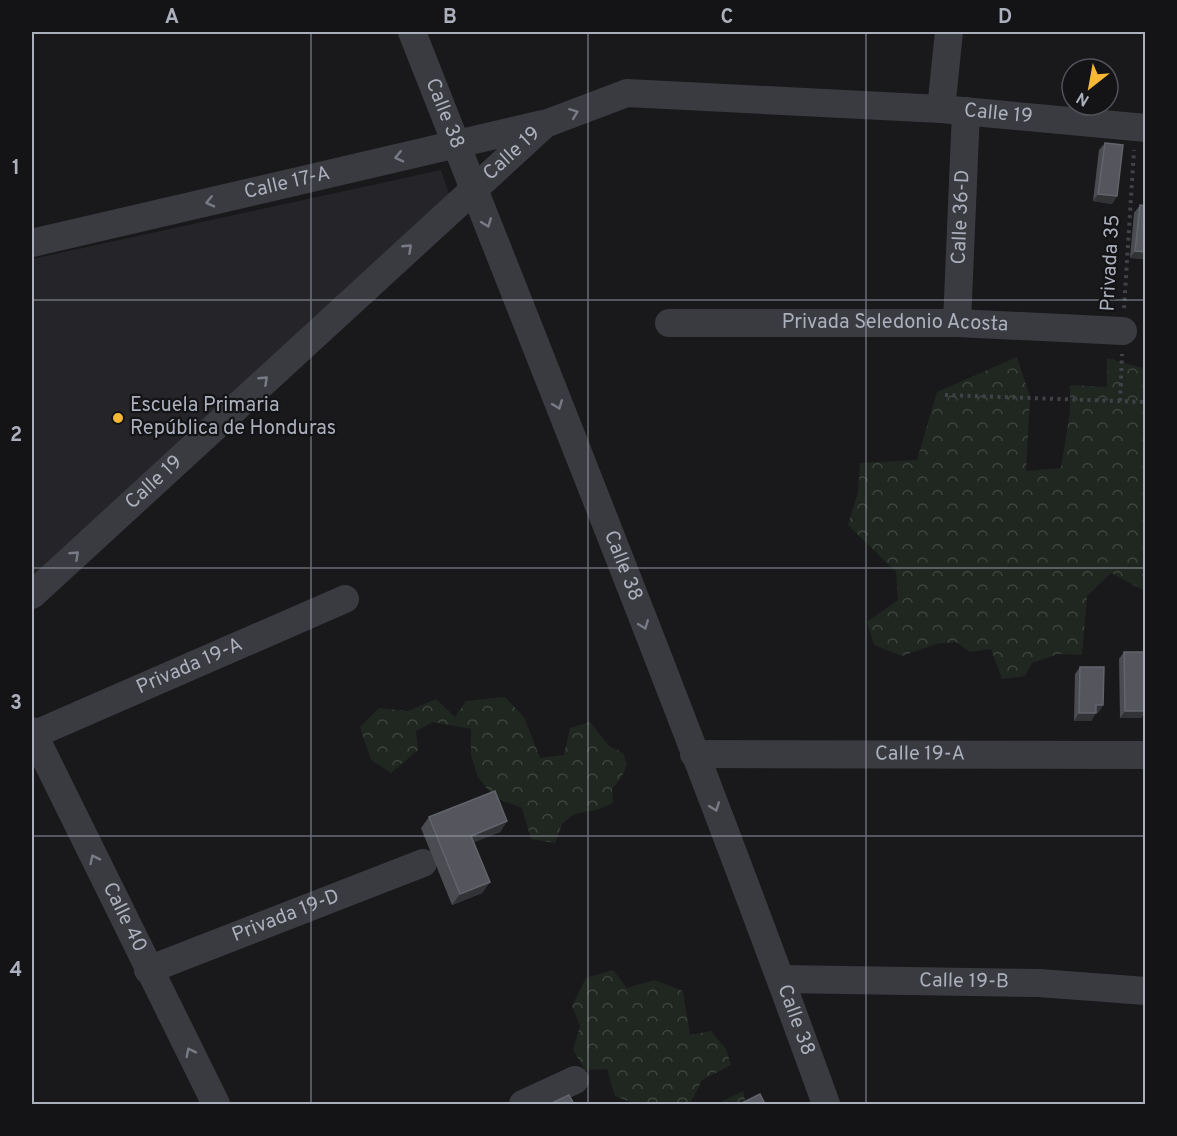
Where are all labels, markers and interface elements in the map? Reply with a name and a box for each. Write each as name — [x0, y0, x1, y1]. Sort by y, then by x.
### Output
text: A — [165, 5, 179, 31]
text: B — [443, 5, 457, 31]
text: C — [721, 5, 733, 31]
text: D — [998, 5, 1012, 31]
north arrow — [1060, 57, 1120, 117]
street label: Calle 38 — [419, 75, 470, 153]
text: N — [1073, 87, 1093, 110]
street label: Calle 19 — [963, 98, 1034, 130]
one-way arrow — [568, 108, 579, 120]
street label: Calle 19 — [478, 121, 546, 187]
one-way arrow — [395, 150, 405, 163]
text: 1 — [12, 156, 20, 182]
street label: Calle 17-A — [242, 161, 333, 206]
street label: Calle 36-D — [946, 169, 976, 265]
one-way arrow — [205, 194, 215, 207]
street label: Privada 35 — [1095, 214, 1127, 312]
one-way arrow — [480, 217, 492, 228]
one-way arrow — [401, 244, 412, 255]
street label: Privada Seledonio Acosta — [782, 310, 1009, 338]
one-way arrow — [258, 376, 268, 387]
place label: Escuela Primaria República de Honduras — [130, 393, 336, 442]
one-way arrow — [551, 398, 563, 409]
marker: Escuela Primaria República de Honduras — [111, 411, 125, 425]
text: 2 — [10, 423, 22, 449]
street label: Calle 19 — [120, 450, 188, 516]
street label: Calle 38 — [597, 527, 648, 605]
one-way arrow — [68, 551, 78, 562]
one-way arrow — [637, 619, 649, 630]
street label: Privada 19-A — [133, 632, 247, 701]
text: 3 — [10, 691, 22, 717]
street label: Calle 19-A — [875, 741, 965, 768]
one-way arrow — [708, 801, 720, 812]
one-way arrow — [90, 854, 101, 865]
street label: Calle 40 — [96, 878, 152, 957]
street label: Privada 19-D — [228, 884, 343, 949]
text: 4 — [10, 958, 22, 984]
street label: Calle 19-B — [919, 968, 1009, 996]
street label: Calle 38 — [771, 981, 820, 1059]
one-way arrow — [186, 1048, 197, 1059]

